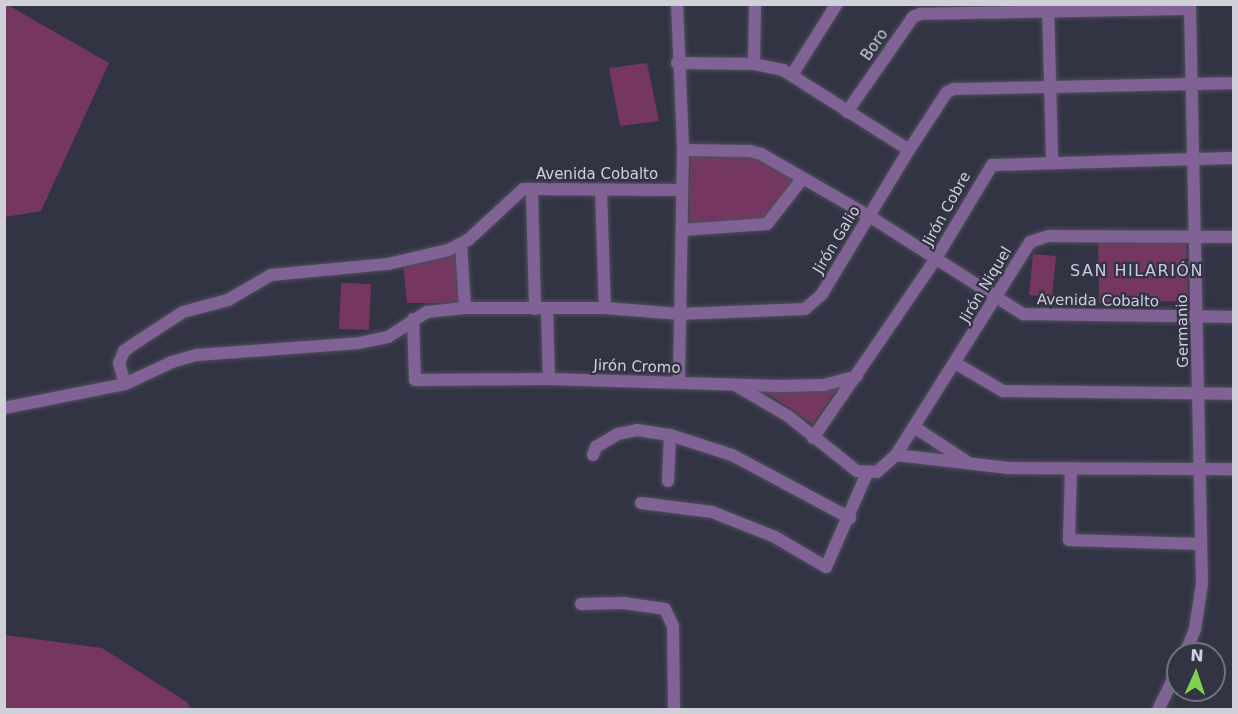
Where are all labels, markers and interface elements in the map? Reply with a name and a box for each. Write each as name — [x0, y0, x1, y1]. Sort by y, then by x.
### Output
street label: Boro — [858, 26, 892, 64]
street label: Avenida Cobalto — [536, 166, 658, 184]
street label: Jirón Cobre — [919, 169, 975, 249]
street label: Jirón Galio — [810, 203, 864, 277]
street label: Jirón Niquel — [956, 244, 1016, 326]
district label: SAN HILARIÓN — [1070, 261, 1204, 281]
street label: Avenida Cobalto — [1037, 291, 1159, 311]
street label: Germanio — [1173, 294, 1193, 368]
street label: Jirón Cromo — [593, 356, 681, 378]
north arrow — [1166, 642, 1226, 702]
text: N — [1190, 646, 1204, 665]

